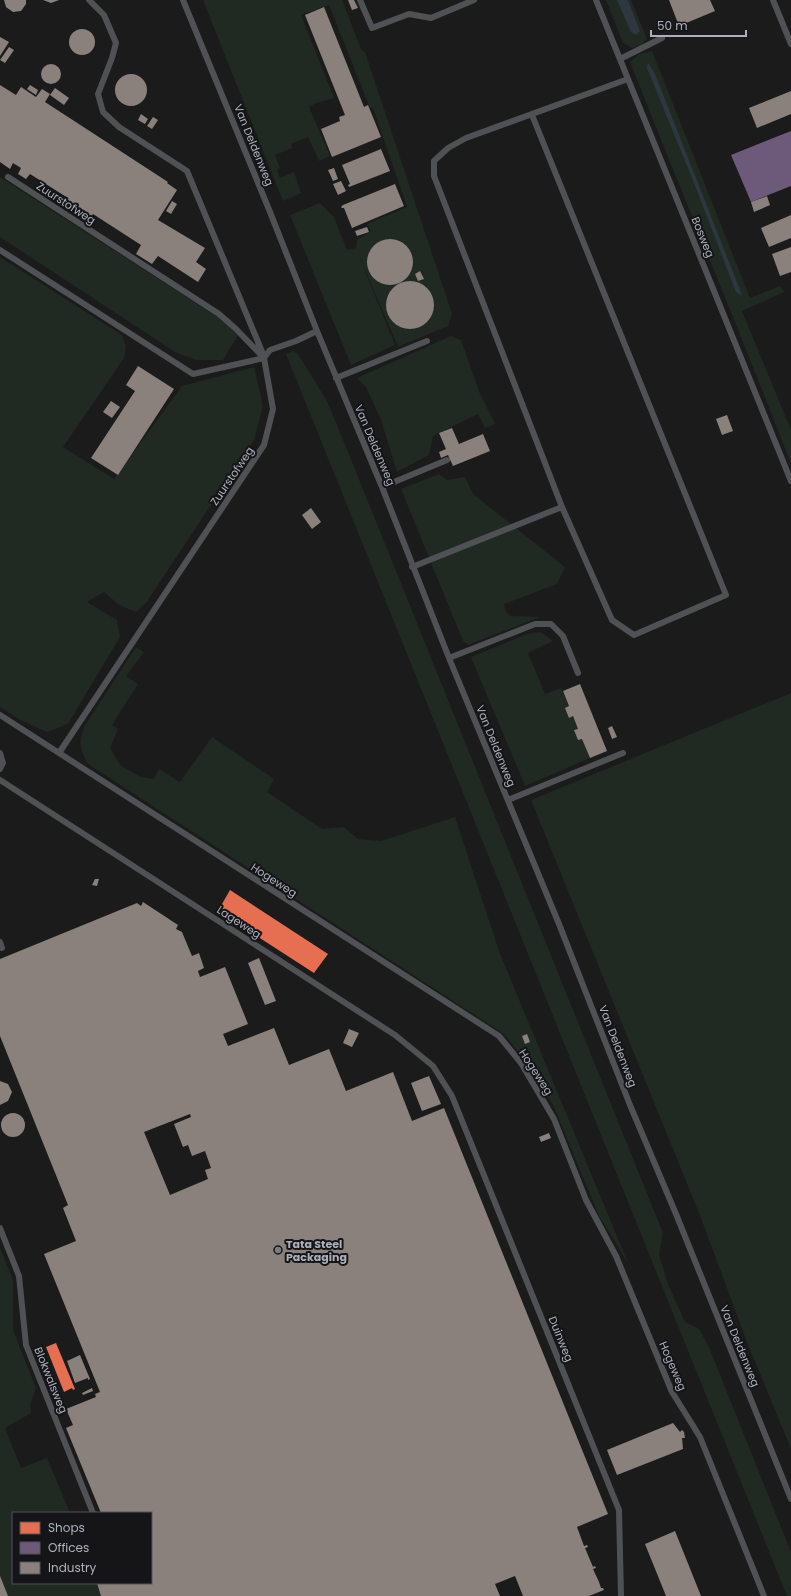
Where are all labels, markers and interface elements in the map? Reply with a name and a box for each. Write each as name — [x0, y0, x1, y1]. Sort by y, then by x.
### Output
scale bar — [651, 12, 746, 38]
text: 50 m — [657, 17, 688, 34]
street label: Van Deldenweg — [230, 102, 278, 188]
street label: Zuurstofweg — [33, 178, 99, 228]
street label: Bosweg — [688, 214, 718, 260]
street label: Van Deldenweg — [351, 402, 399, 488]
street label: Zuurstofweg — [206, 443, 258, 509]
street label: Van Deldenweg — [472, 703, 520, 789]
street label: Hogeweg — [248, 859, 300, 901]
street label: Lageweg — [214, 902, 264, 942]
street label: Van Deldenweg — [595, 1003, 641, 1089]
street label: Hogeweg — [515, 1046, 557, 1098]
place label: Tata Steel Packaging — [286, 1236, 347, 1265]
marker: Tata Steel Packaging — [273, 1245, 283, 1255]
street label: Van Deldenweg — [716, 1303, 764, 1389]
street label: Duinweg — [545, 1314, 577, 1364]
street label: Hogeweg — [655, 1339, 691, 1393]
street label: Blokwalsweg — [30, 1344, 72, 1416]
legend — [12, 1512, 152, 1584]
text: Shops — [48, 1519, 85, 1536]
text: Offices — [48, 1539, 89, 1556]
text: Industry — [48, 1559, 97, 1576]

